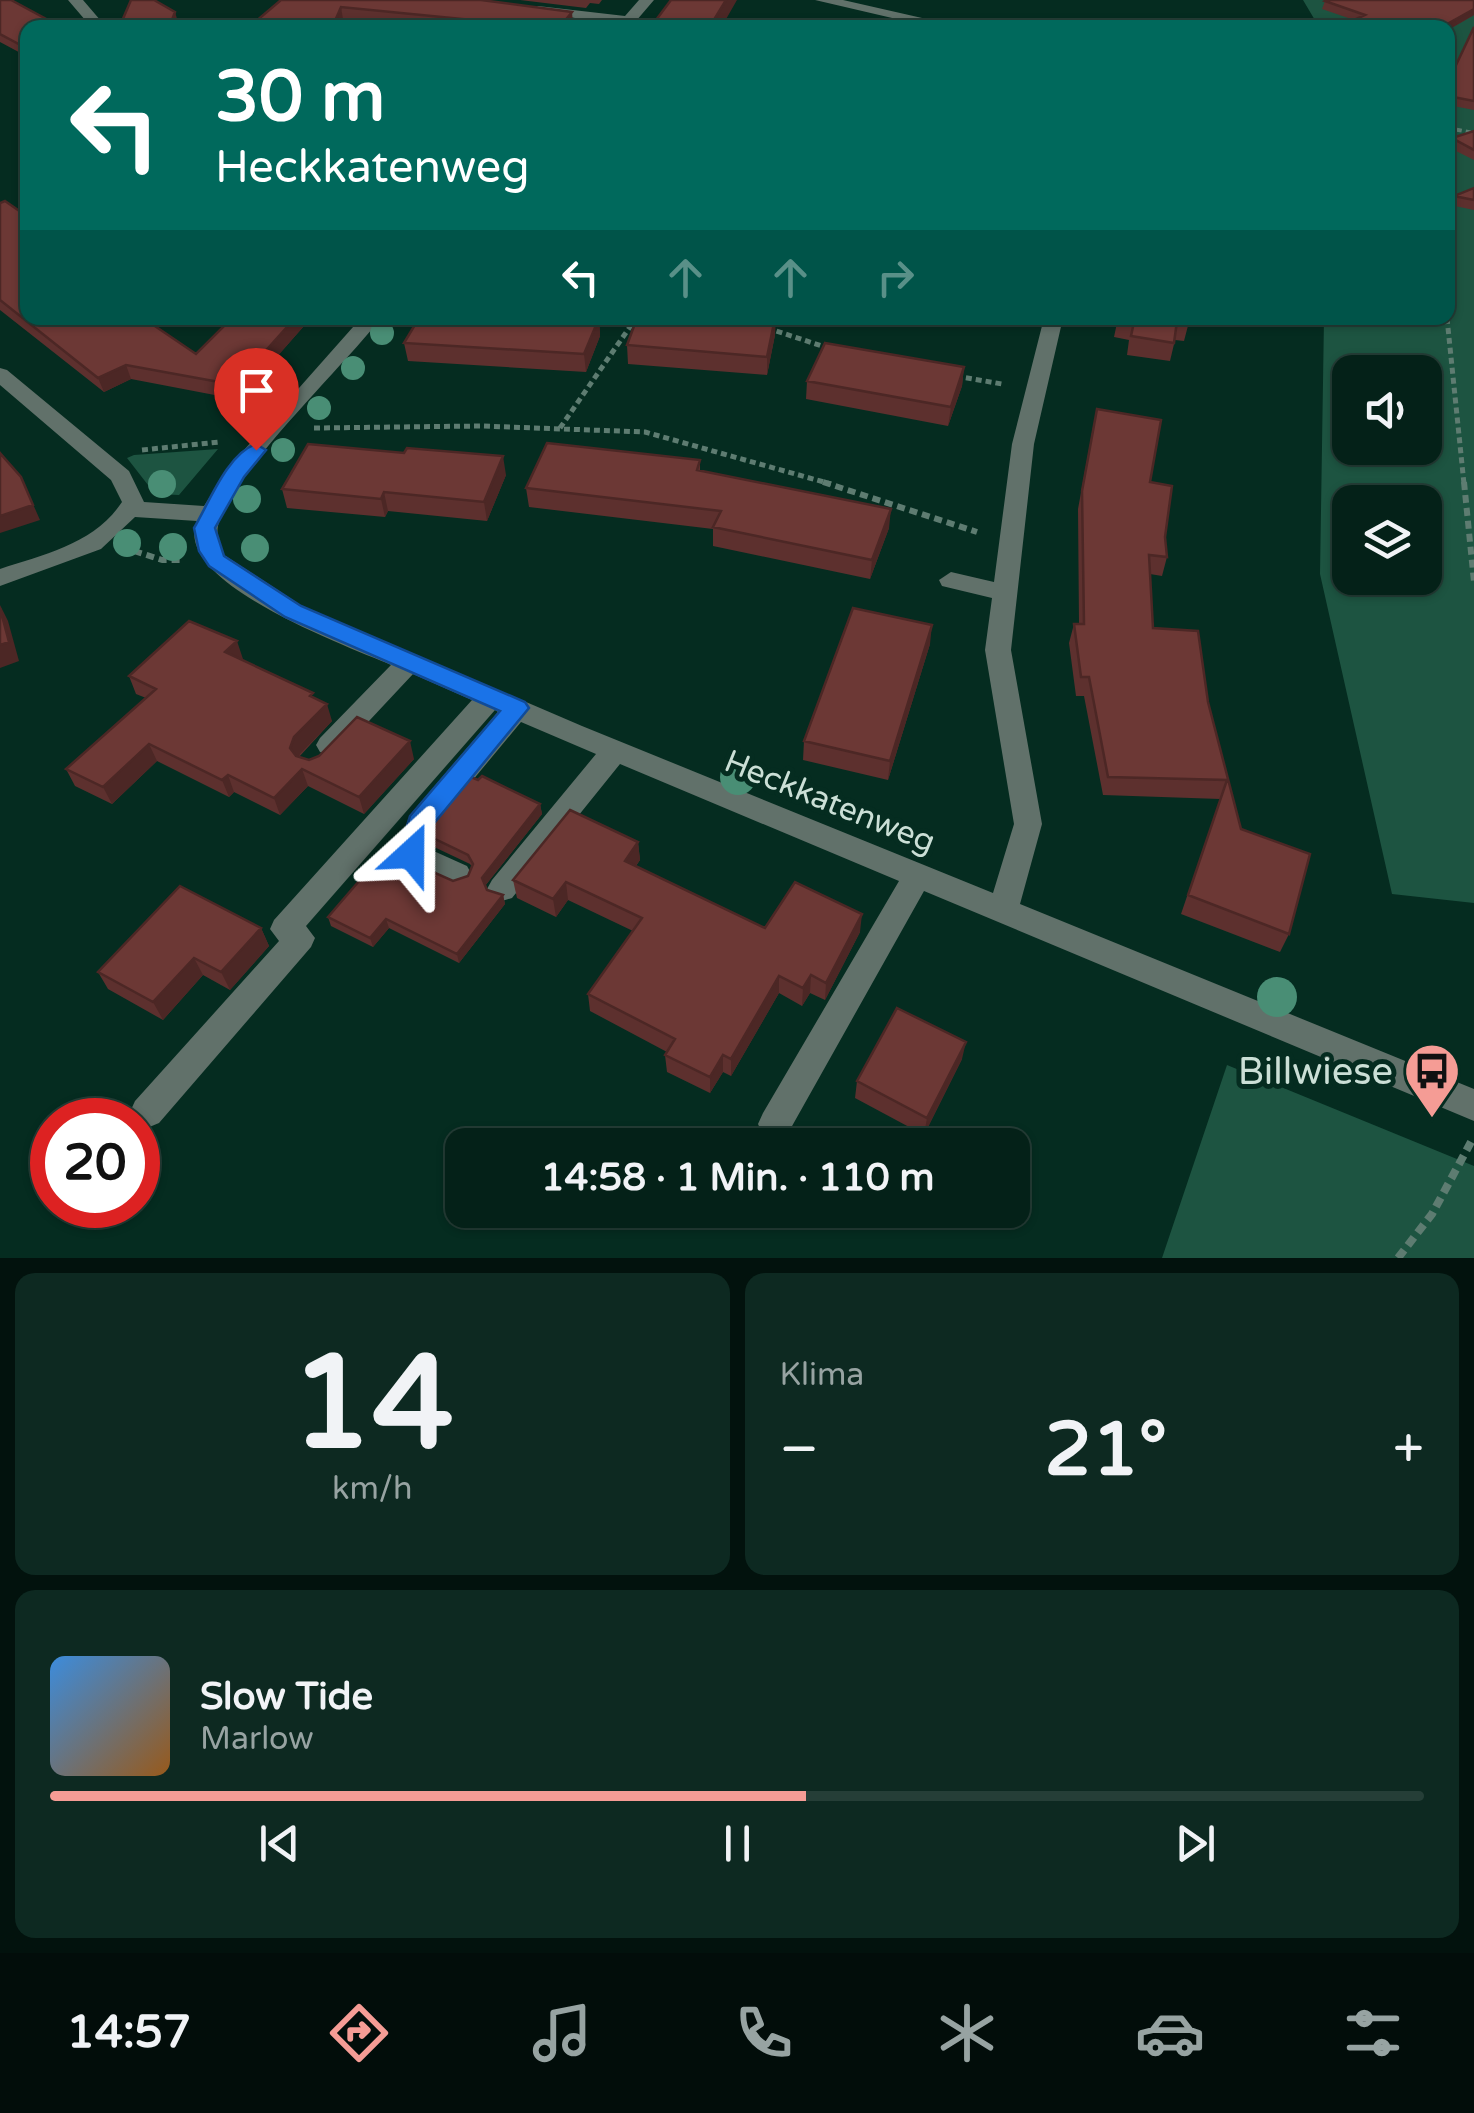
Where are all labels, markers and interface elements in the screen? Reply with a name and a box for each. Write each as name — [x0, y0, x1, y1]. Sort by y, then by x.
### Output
text: 30 m — [215, 56, 385, 140]
icon: left — [50, 60, 180, 190]
text: Heckkatenweg — [215, 141, 530, 195]
icon: left — [553, 250, 608, 305]
icon: ahead — [658, 250, 713, 305]
icon: ahead — [763, 250, 818, 305]
icon: right — [868, 250, 923, 305]
pin — [214, 348, 299, 451]
map controls — [1332, 355, 1442, 595]
button: sound — [1332, 355, 1442, 465]
icon: arrive — [229, 363, 284, 418]
button: layers — [1332, 485, 1442, 595]
street label: Heckkatenweg — [719, 742, 940, 861]
position arrow — [359, 802, 463, 906]
bus stop icon: Billwiese — [1402, 1041, 1462, 1120]
place label: Billwiese — [1238, 1049, 1393, 1095]
speed limit sign: 20 — [30, 1098, 160, 1228]
text: 14:58 · 1 Min. · 110 m — [541, 1155, 934, 1201]
text: 14 — [291, 1327, 454, 1483]
text: Klima — [780, 1356, 864, 1394]
text: 21° — [1045, 1405, 1167, 1495]
text: − — [780, 1417, 819, 1483]
text: + — [1393, 1417, 1424, 1483]
text: km/h — [332, 1470, 412, 1508]
text: Slow Tide — [200, 1674, 373, 1720]
text: Marlow — [200, 1720, 314, 1758]
icon: previous — [252, 1816, 307, 1871]
icon: pause — [710, 1816, 765, 1871]
icon: next — [1168, 1816, 1223, 1871]
icon: directions — [324, 1998, 394, 2068]
icon: music — [527, 1998, 597, 2068]
icon: phone — [729, 1998, 799, 2068]
icon: climate — [932, 1998, 1002, 2068]
icon: car — [1135, 1998, 1205, 2068]
icon: filters — [1338, 1998, 1408, 2068]
text: 14:57 — [66, 2006, 191, 2060]

